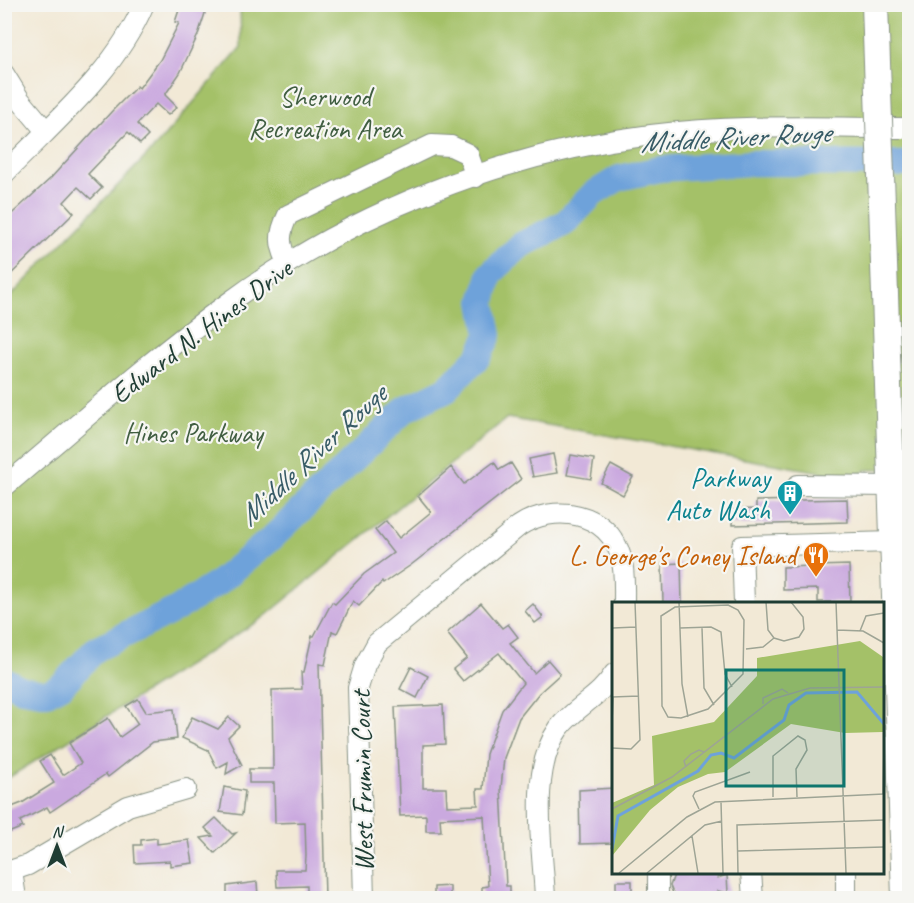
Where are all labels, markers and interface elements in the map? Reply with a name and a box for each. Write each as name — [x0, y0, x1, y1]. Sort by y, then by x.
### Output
park label: Sherwood Recreation Area — [248, 79, 404, 146]
water label: Middle River Rouge — [639, 113, 835, 161]
street label: Edward N. Hines Drive — [103, 250, 300, 411]
water label: Middle River Rouge — [230, 374, 397, 534]
park label: Hines Parkway — [123, 415, 265, 450]
place label: Parkway Auto Wash — [666, 460, 772, 527]
building icon: Parkway Auto Wash — [775, 478, 805, 516]
place label: L. George's Coney Island — [569, 538, 800, 573]
restaurant icon: L. George's Coney Island — [801, 540, 831, 578]
inset map — [612, 602, 884, 873]
street label: West Frumin Court — [343, 687, 381, 872]
north arrow — [27, 816, 87, 876]
text: N — [52, 822, 65, 842]

